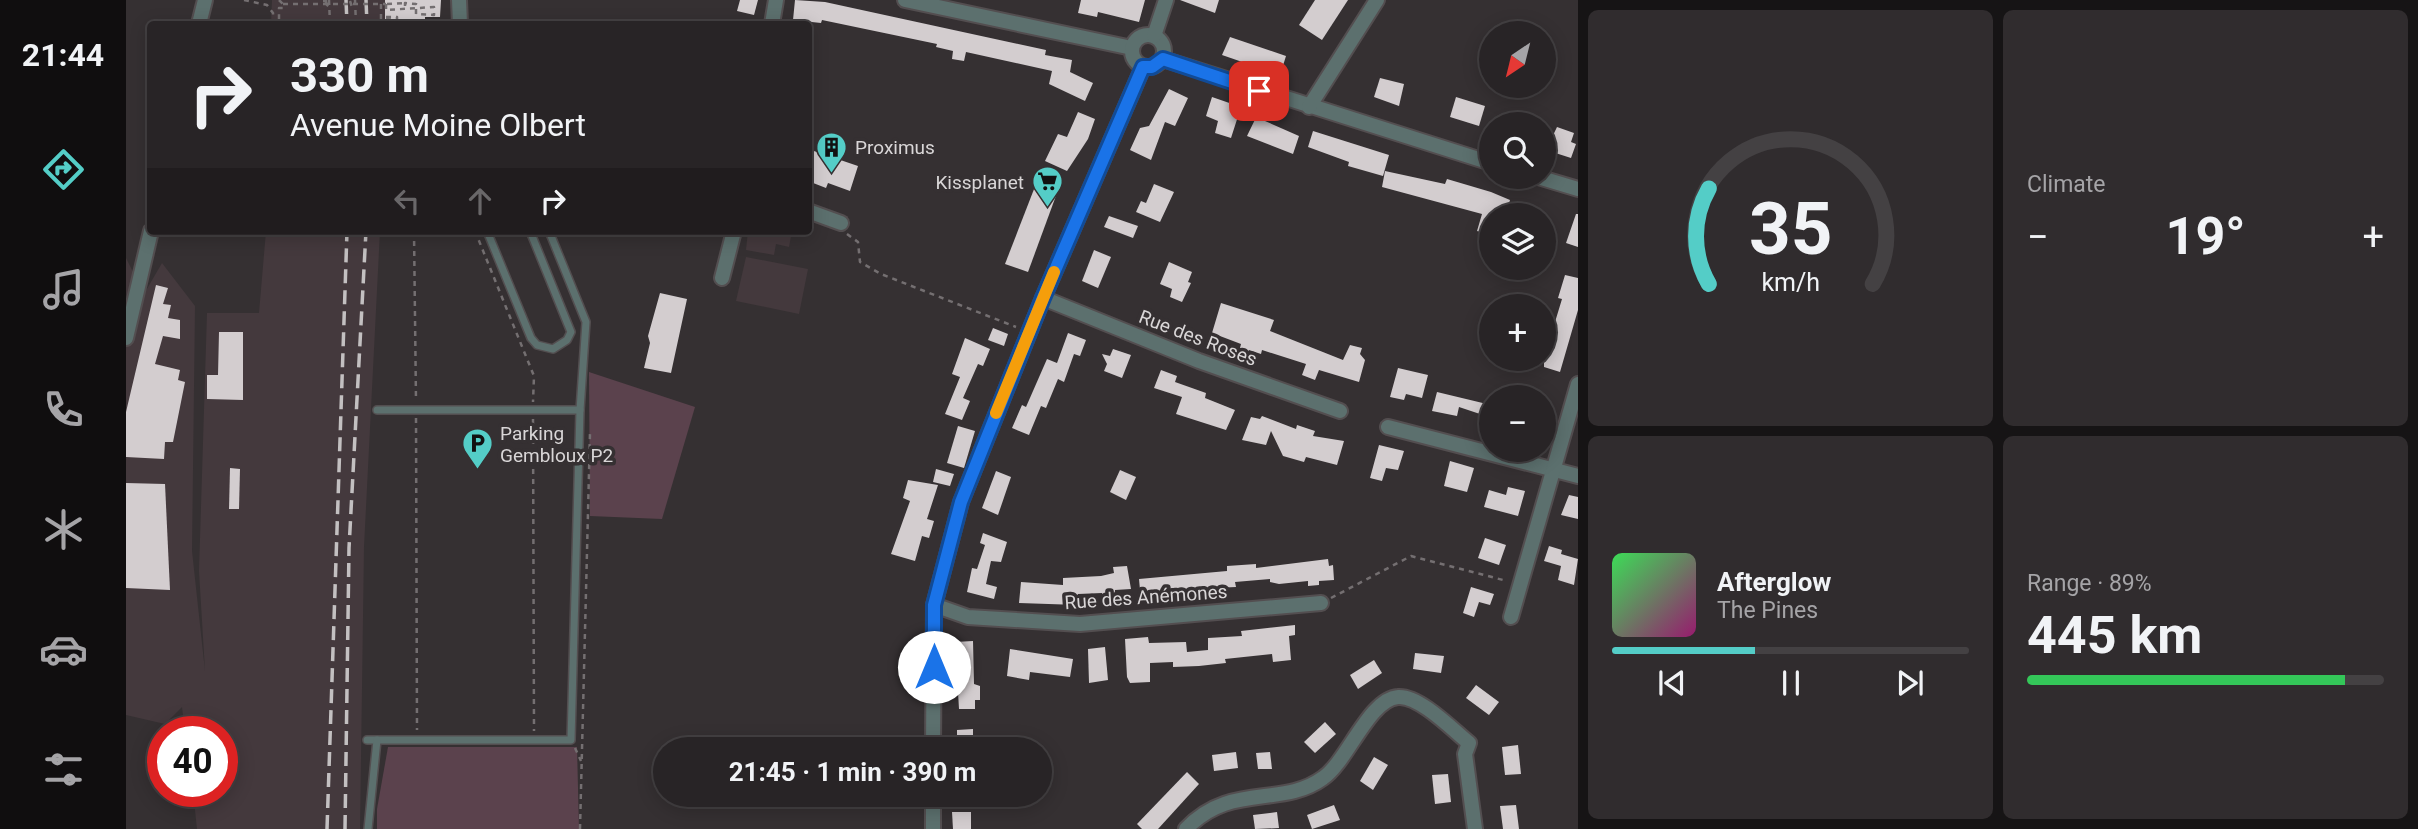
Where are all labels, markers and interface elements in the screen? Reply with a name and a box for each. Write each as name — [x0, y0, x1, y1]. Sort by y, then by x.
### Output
north arrow — [1479, 21, 1556, 98]
map controls — [1479, 21, 1556, 462]
text: 21:44 — [22, 36, 104, 74]
text: 330 m — [290, 47, 429, 104]
icon: right — [175, 49, 266, 140]
pin — [1229, 61, 1289, 121]
icon: arrive — [1240, 72, 1278, 110]
text: Avenue Moine Olbert — [290, 106, 586, 144]
button: search — [1479, 112, 1556, 189]
building icon: Proximus — [815, 130, 849, 174]
place label: Proximus — [855, 136, 935, 159]
icon: directions — [39, 145, 88, 194]
supermarket icon: Kissplanet — [1030, 165, 1064, 209]
place label: Kissplanet — [935, 171, 1024, 194]
text: Climate — [2027, 171, 2106, 198]
icon: left — [388, 182, 426, 220]
icon: ahead — [461, 182, 499, 220]
icon: right — [534, 182, 572, 220]
text: 35 — [1749, 186, 1832, 272]
button: layers — [1479, 203, 1556, 280]
text: 19° — [2166, 206, 2246, 267]
text: − — [2027, 215, 2049, 259]
text: + — [2362, 215, 2384, 259]
icon: music — [39, 265, 88, 314]
text: km/h — [1761, 268, 1820, 297]
button: + — [1479, 294, 1556, 371]
street label: Rue des Roses — [1136, 305, 1260, 371]
icon: phone — [39, 385, 88, 434]
button: − — [1479, 385, 1556, 462]
place label: Parking Gembloux P2 — [500, 422, 613, 467]
parking icon: Parking Gembloux P2 — [460, 427, 494, 471]
icon: climate — [39, 505, 88, 554]
text: Afterglow — [1717, 567, 1831, 597]
text: Range · 89% — [2027, 570, 2152, 597]
street label: Rue des Anémones — [1064, 580, 1228, 614]
text: The Pines — [1717, 597, 1818, 624]
text: 445 km — [2027, 605, 2202, 666]
icon: car — [39, 625, 88, 674]
position arrow — [897, 630, 971, 704]
icon: previous — [1653, 664, 1691, 702]
icon: pause — [1772, 664, 1810, 702]
icon: next — [1891, 664, 1929, 702]
speed limit sign: 40 — [147, 716, 238, 807]
icon: filters — [39, 745, 88, 794]
text: 21:45 · 1 min · 390 m — [729, 757, 976, 787]

